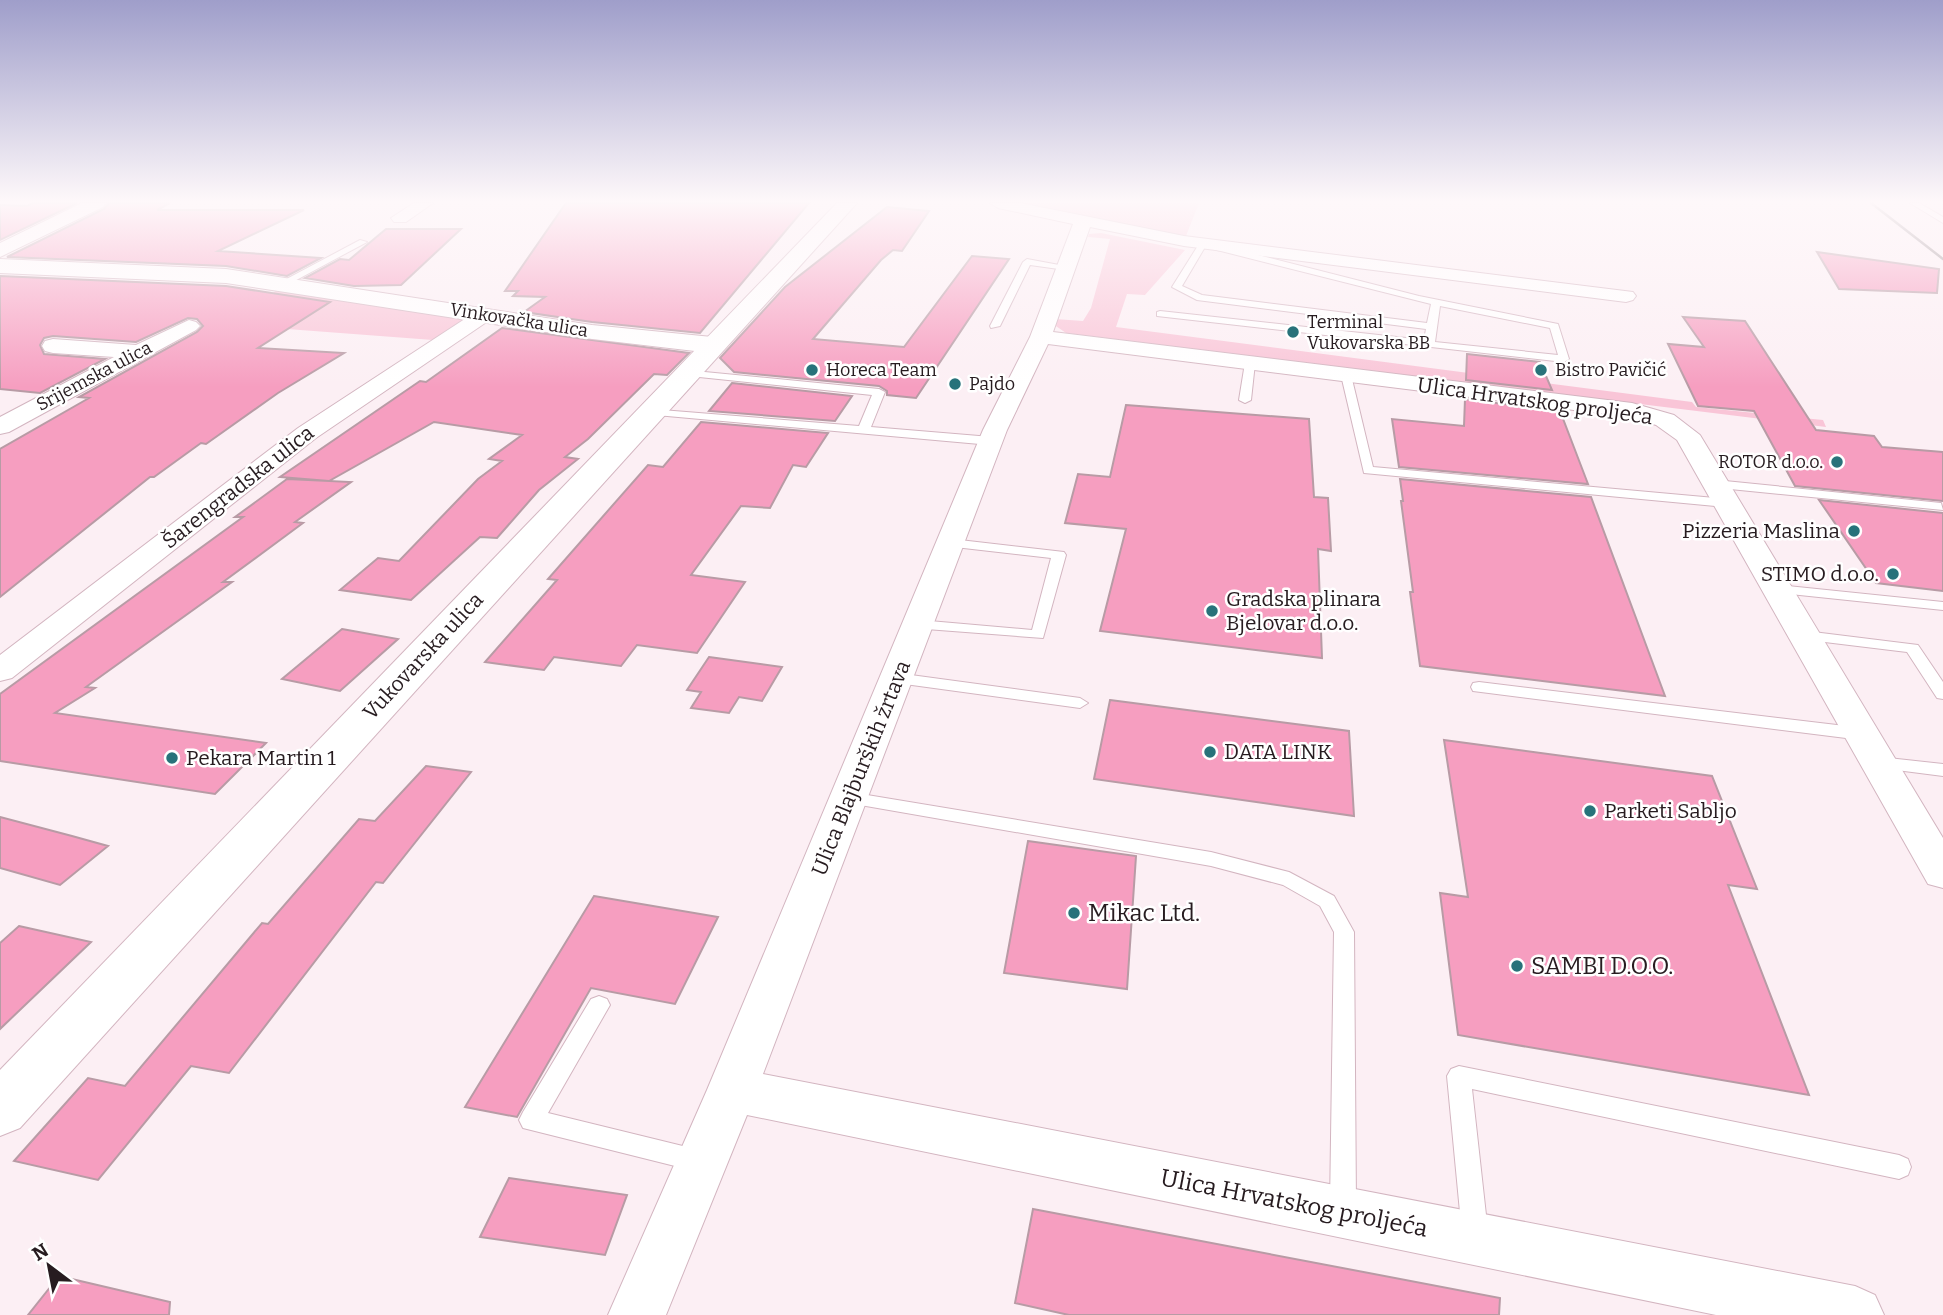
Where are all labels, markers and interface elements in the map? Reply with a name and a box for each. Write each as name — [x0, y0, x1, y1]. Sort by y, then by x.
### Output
street label: Vinkovačka ulica — [448, 298, 590, 342]
place label: Terminal Vukovarska BB — [1307, 311, 1430, 354]
marker: Terminal Vukovarska BB — [1285, 324, 1301, 340]
street label: Srijemska ulica — [33, 336, 156, 416]
place label: Horeca Team — [826, 359, 937, 381]
place label: Bistro Pavičić — [1555, 359, 1666, 381]
marker: Horeca Team — [804, 362, 820, 378]
marker: Bistro Pavičić — [1533, 362, 1549, 378]
street label: Ulica Hrvatskog proljeća — [1416, 372, 1655, 430]
place label: Pajdo — [969, 373, 1015, 395]
marker: Pajdo — [947, 376, 963, 392]
street label: Šarengradska ulica — [157, 419, 319, 554]
place label: ROTOR d.o.o. — [1718, 451, 1823, 473]
marker: ROTOR d.o.o. — [1829, 454, 1845, 470]
place label: Pizzeria Maslina — [1682, 518, 1840, 544]
marker: Pizzeria Maslina — [1846, 523, 1862, 539]
place label: STIMO d.o.o. — [1761, 561, 1879, 587]
marker: STIMO d.o.o. — [1885, 566, 1901, 582]
place label: Gradska plinara Bjelovar d.o.o. — [1226, 586, 1381, 636]
street label: Vukovarska ulica — [357, 587, 489, 725]
marker: Gradska plinara Bjelovar d.o.o. — [1204, 603, 1220, 619]
street label: Ulica Blajburških žrtava — [806, 656, 916, 879]
place label: DATA LINK — [1224, 739, 1332, 765]
marker: DATA LINK — [1202, 744, 1218, 760]
place label: Pekara Martin 1 — [186, 745, 336, 771]
marker: Pekara Martin 1 — [164, 750, 180, 766]
place label: Parketi Sabljo — [1604, 798, 1737, 824]
marker: Parketi Sabljo — [1582, 803, 1598, 819]
place label: Mikac Ltd. — [1088, 899, 1200, 927]
marker: Mikac Ltd. — [1066, 905, 1082, 921]
place label: SAMBI D.O.O. — [1531, 952, 1673, 980]
marker: SAMBI D.O.O. — [1509, 958, 1525, 974]
street label: Ulica Hrvatskog proljeća — [1158, 1163, 1430, 1243]
north arrow — [14, 1231, 84, 1301]
text: N — [28, 1238, 53, 1266]

